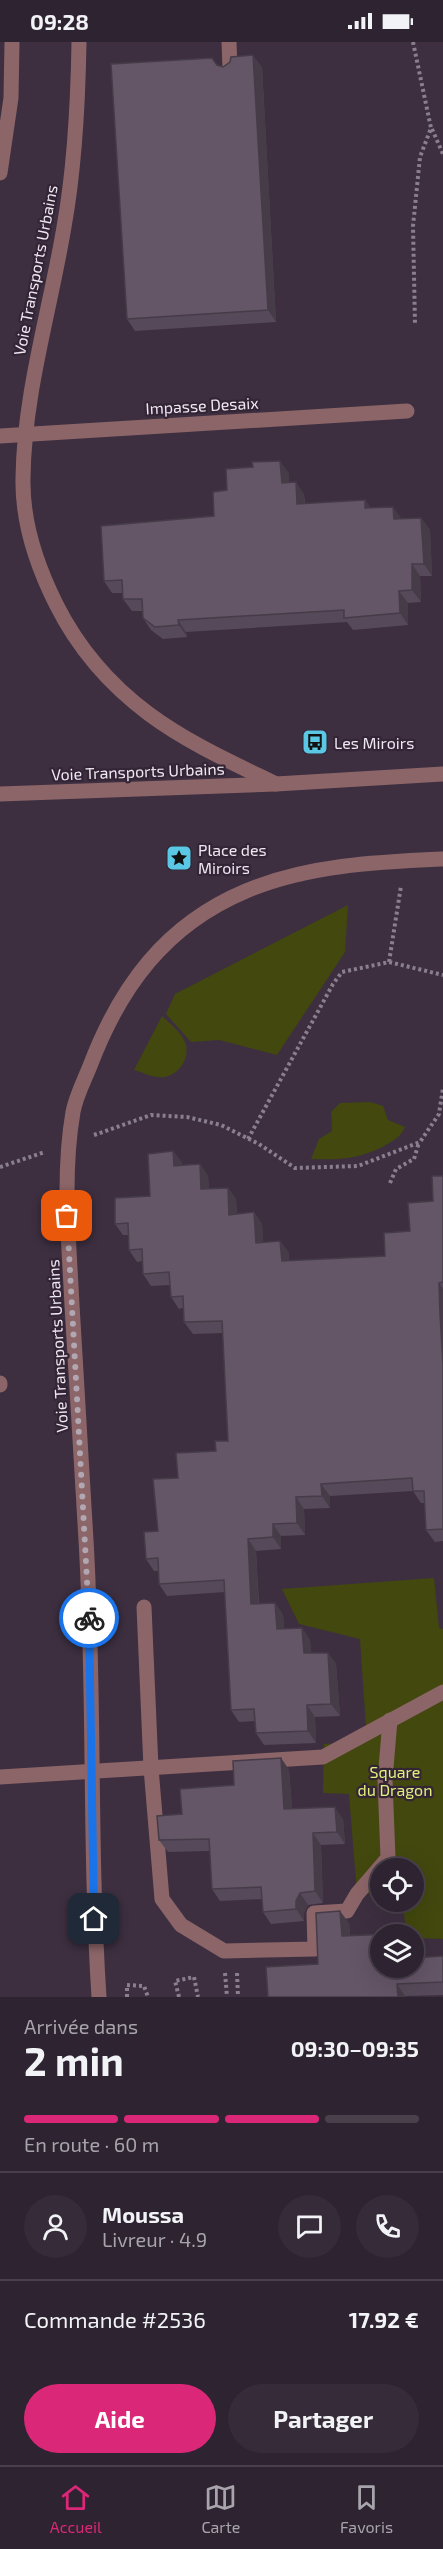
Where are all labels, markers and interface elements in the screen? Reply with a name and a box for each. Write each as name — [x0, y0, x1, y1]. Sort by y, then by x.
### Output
text: 09:28 — [30, 8, 89, 34]
street label: Voie Transports Urbains — [9, 183, 61, 357]
street label: Impasse Desaix — [145, 393, 260, 417]
bus stop icon: Les Miroirs — [300, 727, 330, 757]
place label: Les Miroirs — [334, 733, 414, 752]
street label: Voie Transports Urbains — [51, 758, 225, 784]
place label: Place des Miroirs — [198, 840, 267, 877]
place icon: Place des Miroirs — [164, 843, 194, 873]
pin — [41, 1190, 92, 1241]
icon: bag — [50, 1199, 83, 1232]
street label: Voie Transports Urbains — [43, 1259, 71, 1433]
courier — [59, 1588, 119, 1648]
icon: bike — [73, 1602, 106, 1635]
park label: Square du Dragon — [358, 1762, 432, 1799]
map controls — [370, 1858, 424, 1978]
button: locate — [370, 1858, 424, 1912]
pin — [68, 1893, 119, 1944]
icon: home — [77, 1902, 110, 1935]
button: layers — [370, 1924, 424, 1978]
text: Arrivée dans — [24, 2014, 138, 2038]
text: 09:30–09:35 — [291, 2035, 419, 2061]
text: 2 min — [24, 2037, 124, 2084]
text: En route · 60 m — [24, 2132, 159, 2156]
button: person — [24, 2195, 87, 2258]
button: chat — [278, 2195, 341, 2258]
button: phone — [356, 2195, 419, 2258]
text: Moussa — [102, 2201, 184, 2227]
text: Livreur · 4.9 — [102, 2227, 207, 2251]
text: Commande #2536 — [24, 2306, 206, 2332]
text: 17.92 € — [349, 2306, 419, 2332]
button: Aide — [24, 2384, 216, 2453]
button: Partager — [228, 2384, 419, 2453]
tab: Accueil — [50, 2481, 102, 2536]
tab: Carte — [201, 2481, 240, 2536]
tab: Favoris — [340, 2481, 393, 2536]

